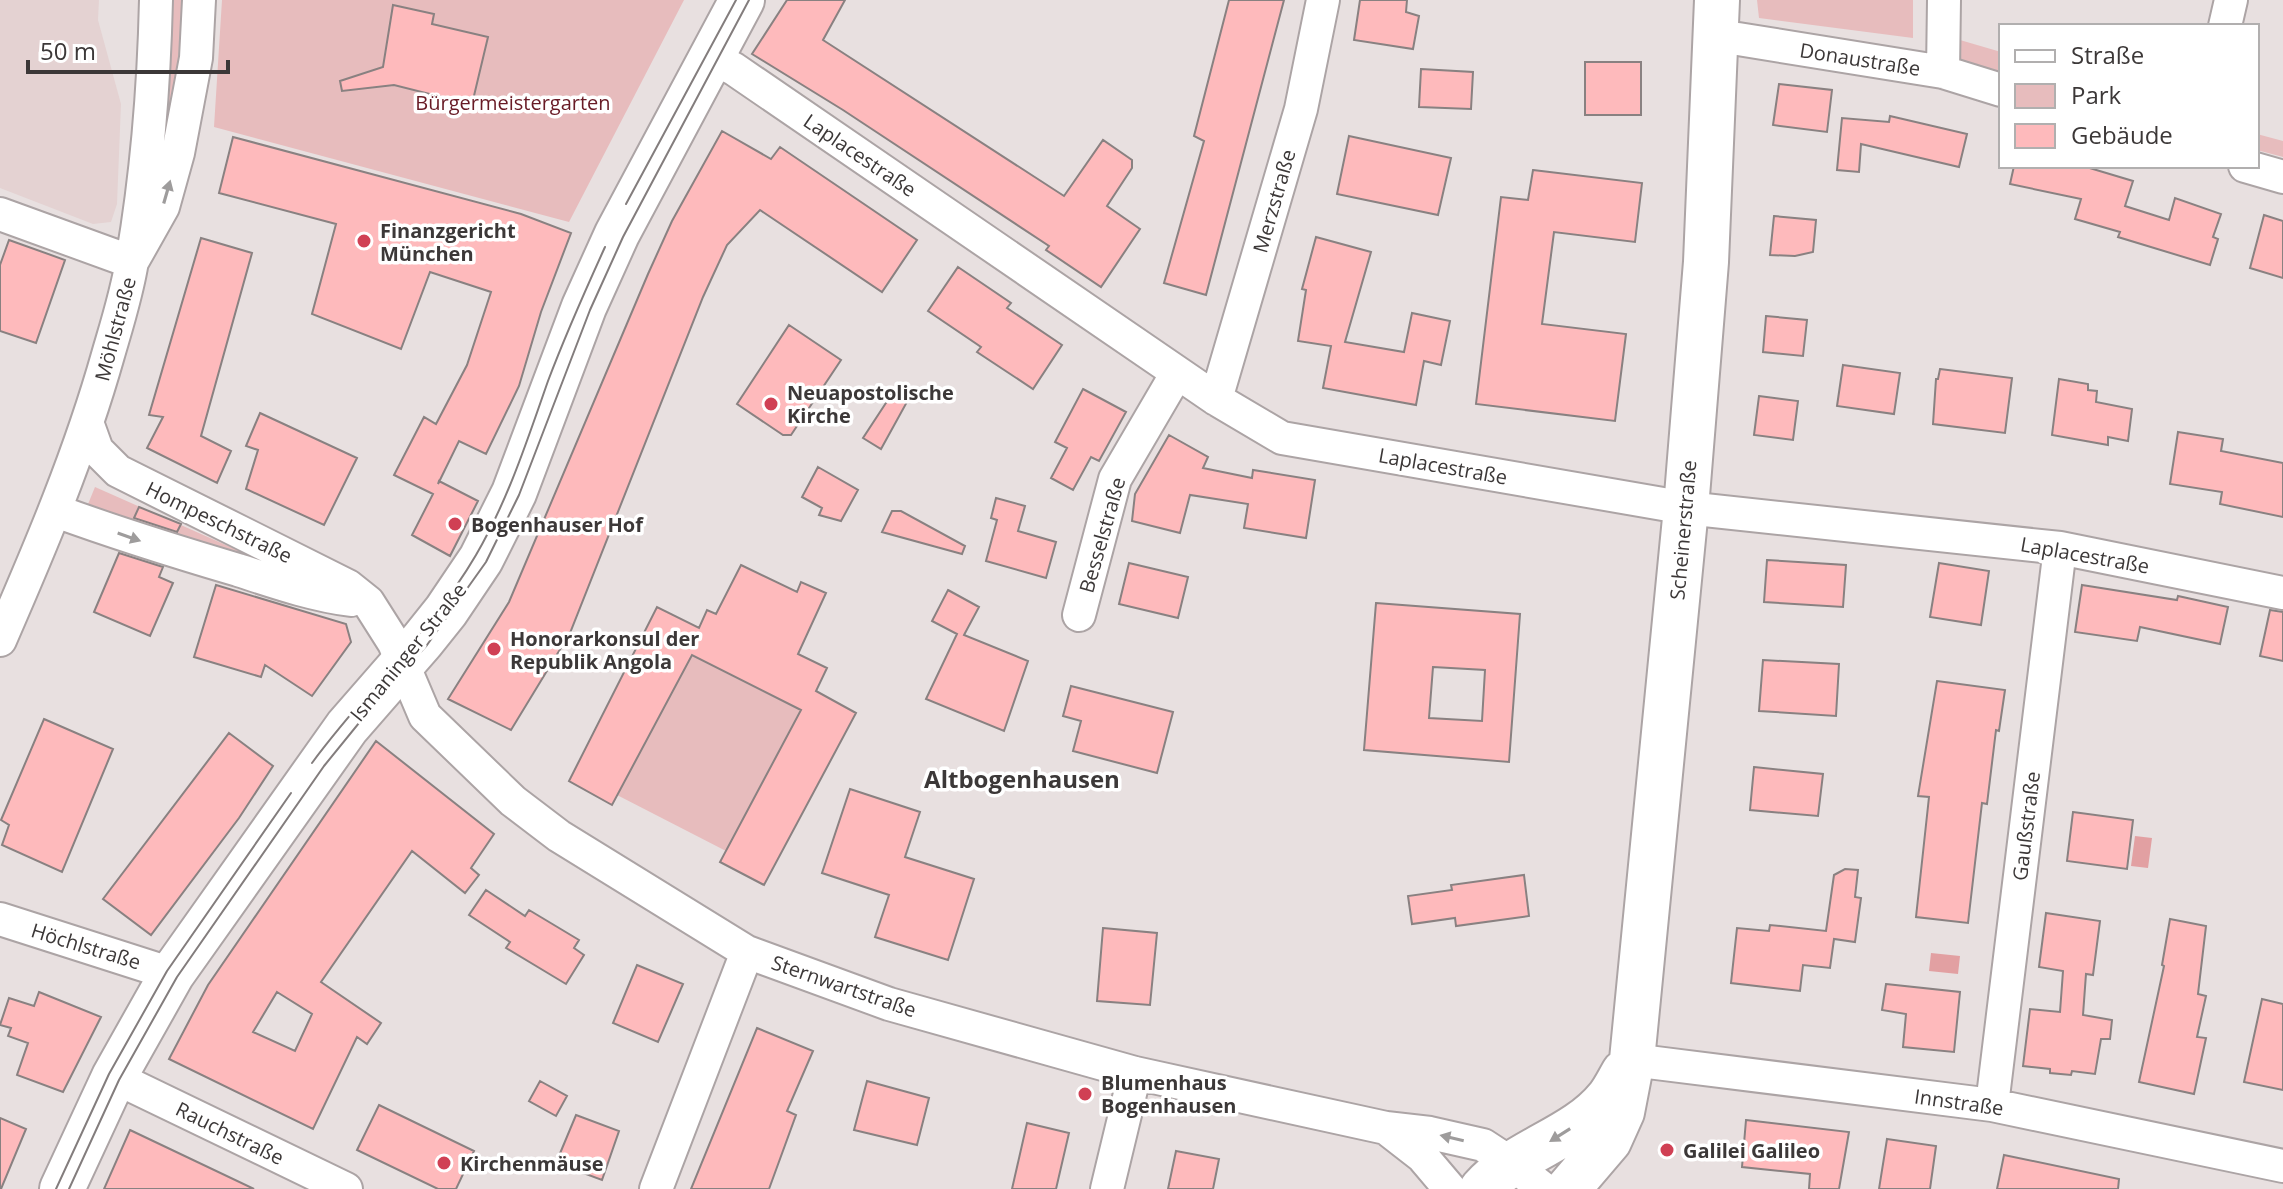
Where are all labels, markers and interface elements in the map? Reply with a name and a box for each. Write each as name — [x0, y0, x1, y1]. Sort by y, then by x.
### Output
scale bar — [28, 24, 228, 74]
legend — [1999, 24, 2259, 168]
text: 50 m — [40, 34, 96, 67]
street label: Donaustraße — [1798, 36, 1922, 82]
text: Straße — [2071, 38, 2144, 71]
text: Park — [2071, 78, 2122, 111]
park label: Bürgermeistergarten — [415, 89, 611, 116]
street label: Laplacestraße — [798, 107, 922, 203]
text: Gebäude — [2071, 118, 2173, 151]
street label: Merzstraße — [1246, 146, 1302, 256]
one-way arrow — [161, 180, 174, 204]
place label: Finanzgericht München — [380, 217, 516, 267]
marker: Finanzgericht München — [355, 232, 373, 250]
street label: Möhlstraße — [88, 274, 142, 384]
place label: Neuapostolische Kirche — [787, 379, 954, 429]
marker: Neuapostolische Kirche — [762, 395, 780, 413]
street label: Laplacestraße — [1376, 441, 1510, 491]
street label: Scheinerstraße — [1663, 459, 1703, 601]
street label: Besselstraße — [1073, 474, 1131, 596]
street label: Hompeschstraße — [141, 475, 297, 569]
place label: Bogenhauser Hof — [471, 511, 644, 538]
marker: Bogenhauser Hof — [446, 515, 464, 533]
street label: Laplacestraße — [2018, 530, 2152, 580]
one-way arrow — [118, 531, 142, 544]
street label: Ismaninger Straße — [344, 577, 472, 727]
place label: Honorarkonsul der Republik Angola — [510, 625, 699, 675]
marker: Honorarkonsul der Republik Angola — [485, 640, 503, 658]
district label: Altbogenhausen — [924, 762, 1120, 795]
street label: Gaußstraße — [2006, 770, 2046, 882]
street label: Höchlstraße — [28, 917, 144, 975]
street label: Sternwartstraße — [768, 949, 920, 1023]
place label: Blumenhaus Bogenhausen — [1101, 1069, 1236, 1119]
street label: Innstraße — [1913, 1082, 2005, 1122]
marker: Blumenhaus Bogenhausen — [1076, 1085, 1094, 1103]
street label: Rauchstraße — [171, 1095, 289, 1171]
one-way arrow — [1549, 1127, 1571, 1141]
one-way arrow — [1439, 1131, 1464, 1144]
place label: Galilei Galileo — [1683, 1137, 1820, 1164]
marker: Galilei Galileo — [1658, 1141, 1676, 1159]
place label: Kirchenmäuse — [460, 1150, 603, 1177]
marker: Kirchenmäuse — [435, 1154, 453, 1172]

